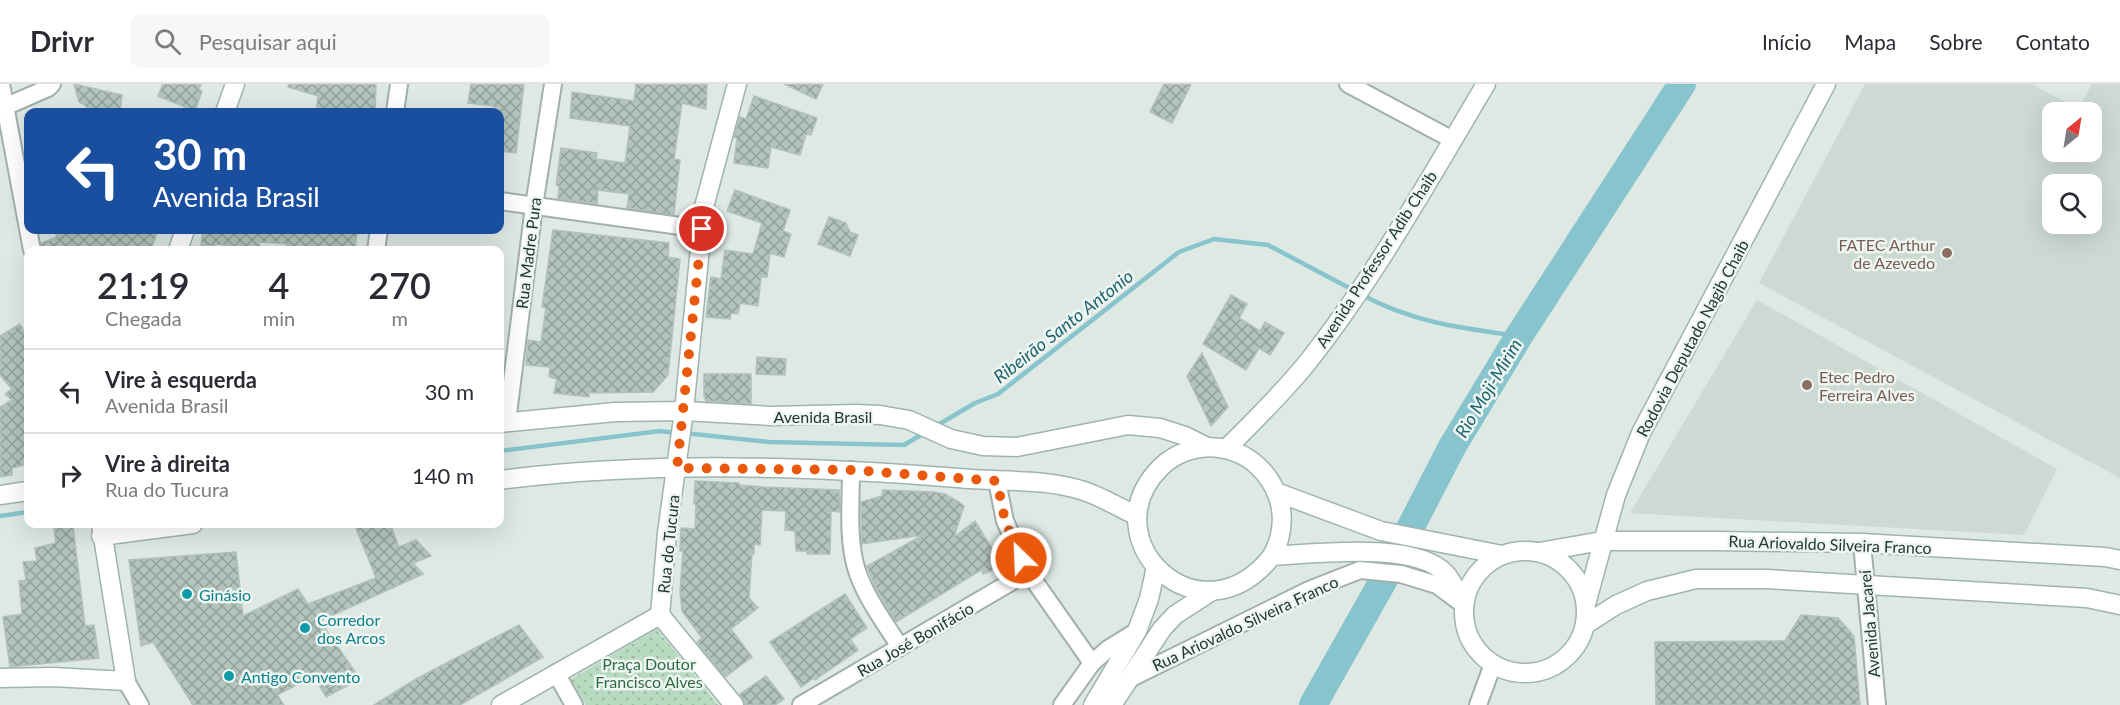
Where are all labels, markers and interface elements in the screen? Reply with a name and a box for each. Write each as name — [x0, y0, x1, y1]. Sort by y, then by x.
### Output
search box — [130, 14, 550, 68]
text: Drivr — [30, 24, 94, 58]
icon: search — [151, 25, 184, 58]
text: Pesquisar aqui — [199, 28, 337, 55]
text: Início — [1762, 29, 1811, 54]
text: Mapa — [1844, 29, 1896, 54]
text: Sobre — [1929, 29, 1982, 54]
text: Contato — [2015, 29, 2090, 54]
north arrow — [2042, 102, 2102, 162]
map controls — [2042, 102, 2102, 234]
text: 30 m — [153, 129, 247, 179]
icon: left — [54, 132, 132, 210]
street label: Avenida Professor Adib Chaib — [1312, 167, 1440, 351]
button: search — [2042, 174, 2102, 234]
text: Avenida Brasil — [153, 180, 320, 213]
street label: Rua Madre Pura — [512, 196, 544, 310]
pin — [676, 203, 727, 254]
icon: arrive — [685, 212, 718, 245]
place label: FATEC Arthur de Azevedo — [1838, 235, 1935, 272]
street label: Rodovia Deputado Nagib Chaib — [1632, 236, 1752, 440]
marker: FATEC Arthur de Azevedo — [1940, 246, 1954, 260]
text: 21:19 — [97, 263, 190, 307]
text: 4 — [269, 263, 289, 307]
text: 270 — [368, 263, 431, 307]
water label: Ribeirão Santo Antonio — [989, 265, 1137, 387]
text: Chegada — [105, 306, 182, 330]
text: min — [263, 306, 295, 330]
text: m — [391, 306, 408, 330]
water label: Rio Moji-Mirim — [1450, 335, 1526, 441]
text: Vire à esquerda — [105, 366, 257, 393]
place label: Etec Pedro Ferreira Alves — [1819, 367, 1915, 404]
icon: left — [54, 375, 87, 408]
text: 30 m — [425, 378, 474, 405]
marker: Etec Pedro Ferreira Alves — [1800, 378, 1814, 392]
text: Avenida Brasil — [105, 393, 229, 417]
street label: Avenida Brasil — [774, 407, 872, 426]
text: Vire à direita — [105, 450, 230, 477]
icon: right — [54, 459, 87, 492]
text: 140 m — [412, 462, 474, 489]
text: Rua do Tucura — [105, 477, 229, 501]
street label: Rua do Tucura — [653, 494, 683, 594]
position arrow — [989, 526, 1053, 590]
street label: Rua Ariovaldo Silveira Franco — [1728, 531, 1932, 557]
street label: Avenida Jacareí — [1855, 568, 1883, 679]
street label: Rua Ariovaldo Silveira Franco — [1149, 571, 1341, 675]
place label: Ginásio — [199, 585, 251, 604]
marker: Ginásio — [180, 587, 194, 601]
street label: Rua José Bonifácio — [853, 598, 977, 680]
place label: Corredor dos Arcos — [317, 610, 385, 647]
marker: Corredor dos Arcos — [298, 621, 312, 635]
park label: Praça Doutor Francisco Alves — [595, 654, 703, 691]
place label: Antigo Convento — [241, 667, 360, 686]
marker: Antigo Convento — [222, 669, 236, 683]

